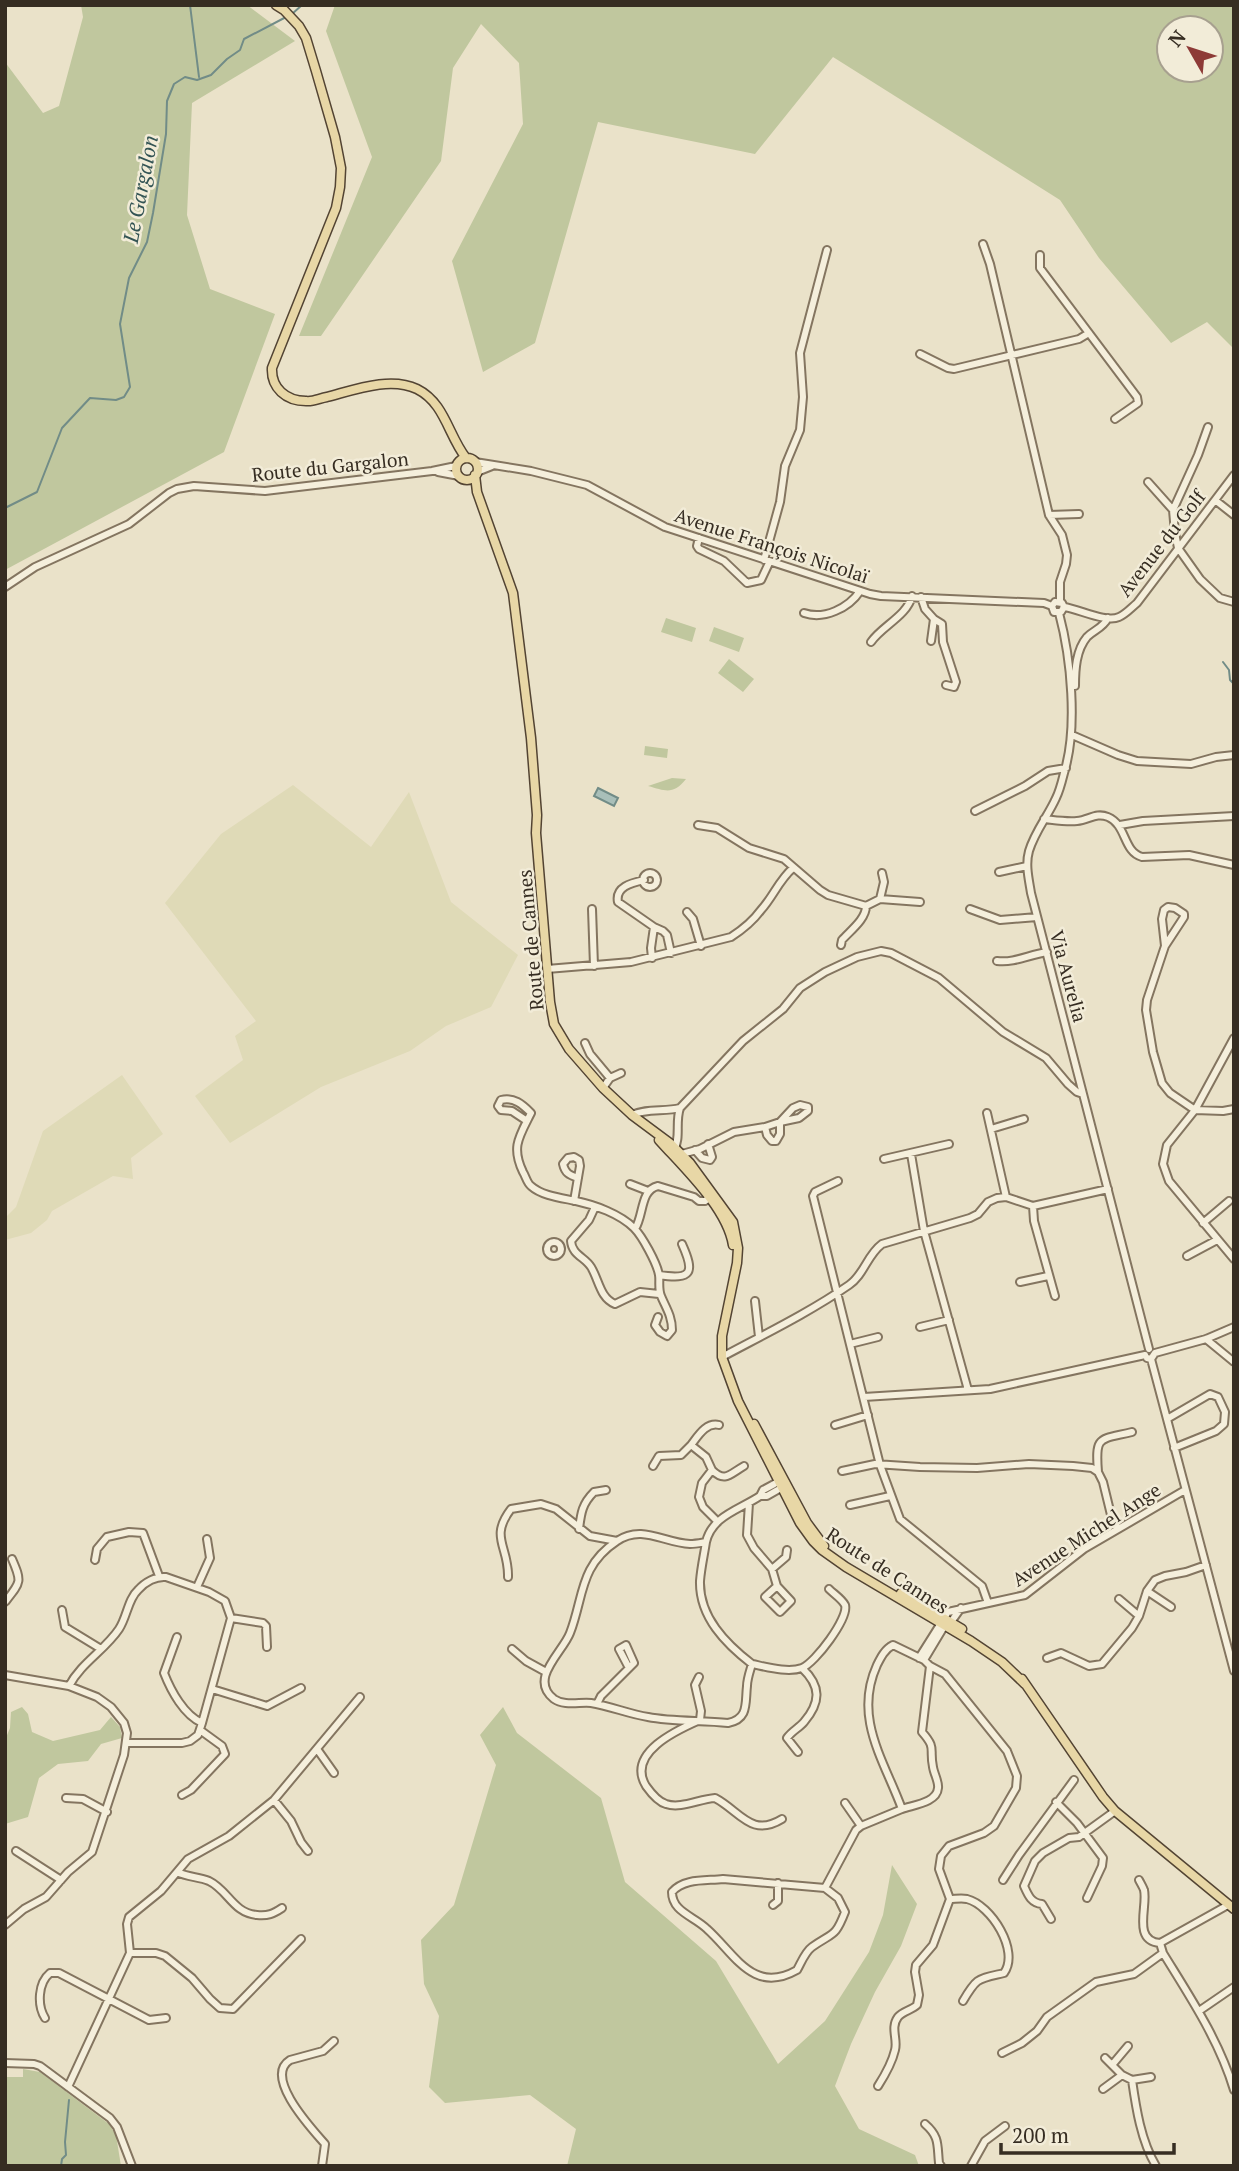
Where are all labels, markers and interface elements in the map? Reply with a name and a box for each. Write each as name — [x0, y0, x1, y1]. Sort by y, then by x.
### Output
north arrow — [1155, 14, 1225, 84]
text: N — [1162, 24, 1191, 51]
water label: Le Gargalon — [116, 133, 164, 246]
street label: Route du Gargalon — [250, 445, 410, 487]
street label: Avenue du Golf — [1112, 483, 1211, 601]
street label: Avenue François Nicolaï — [672, 502, 872, 588]
street label: Route de Cannes — [511, 869, 549, 1011]
street label: Via Aurelia — [1045, 927, 1093, 1025]
street label: Avenue Michel Ange — [1007, 1477, 1165, 1591]
street label: Route de Cannes — [822, 1521, 954, 1619]
scale bar — [1001, 2112, 1174, 2156]
text: 200 m — [1012, 2121, 1069, 2149]

